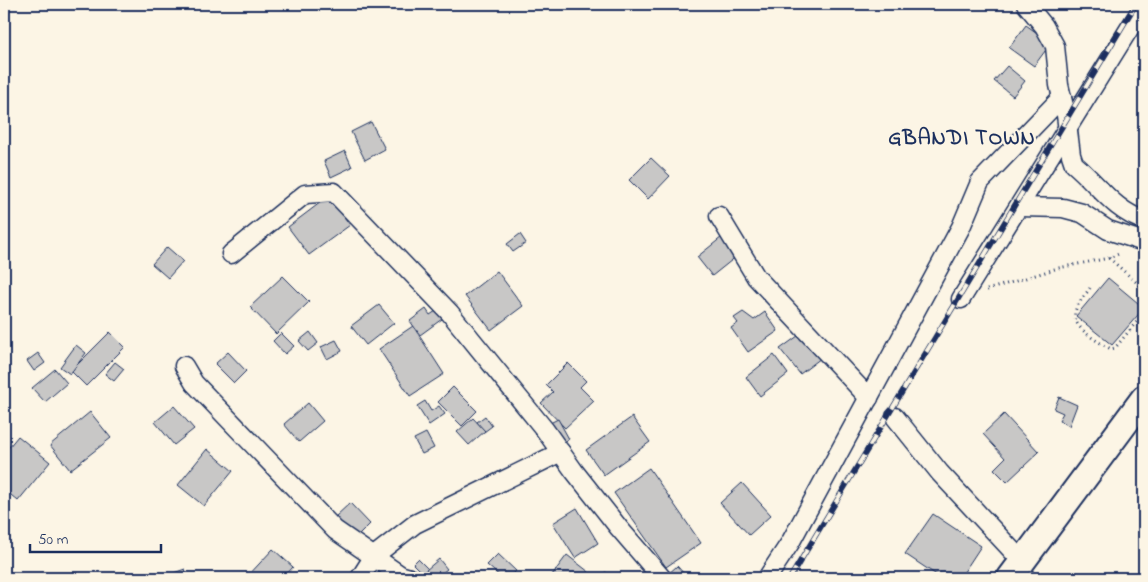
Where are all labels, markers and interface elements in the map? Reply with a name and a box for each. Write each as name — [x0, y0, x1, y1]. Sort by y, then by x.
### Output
district label: GBANDI TOWN — [888, 124, 1036, 154]
scale bar — [30, 522, 161, 554]
text: 50 m — [38, 529, 69, 551]

